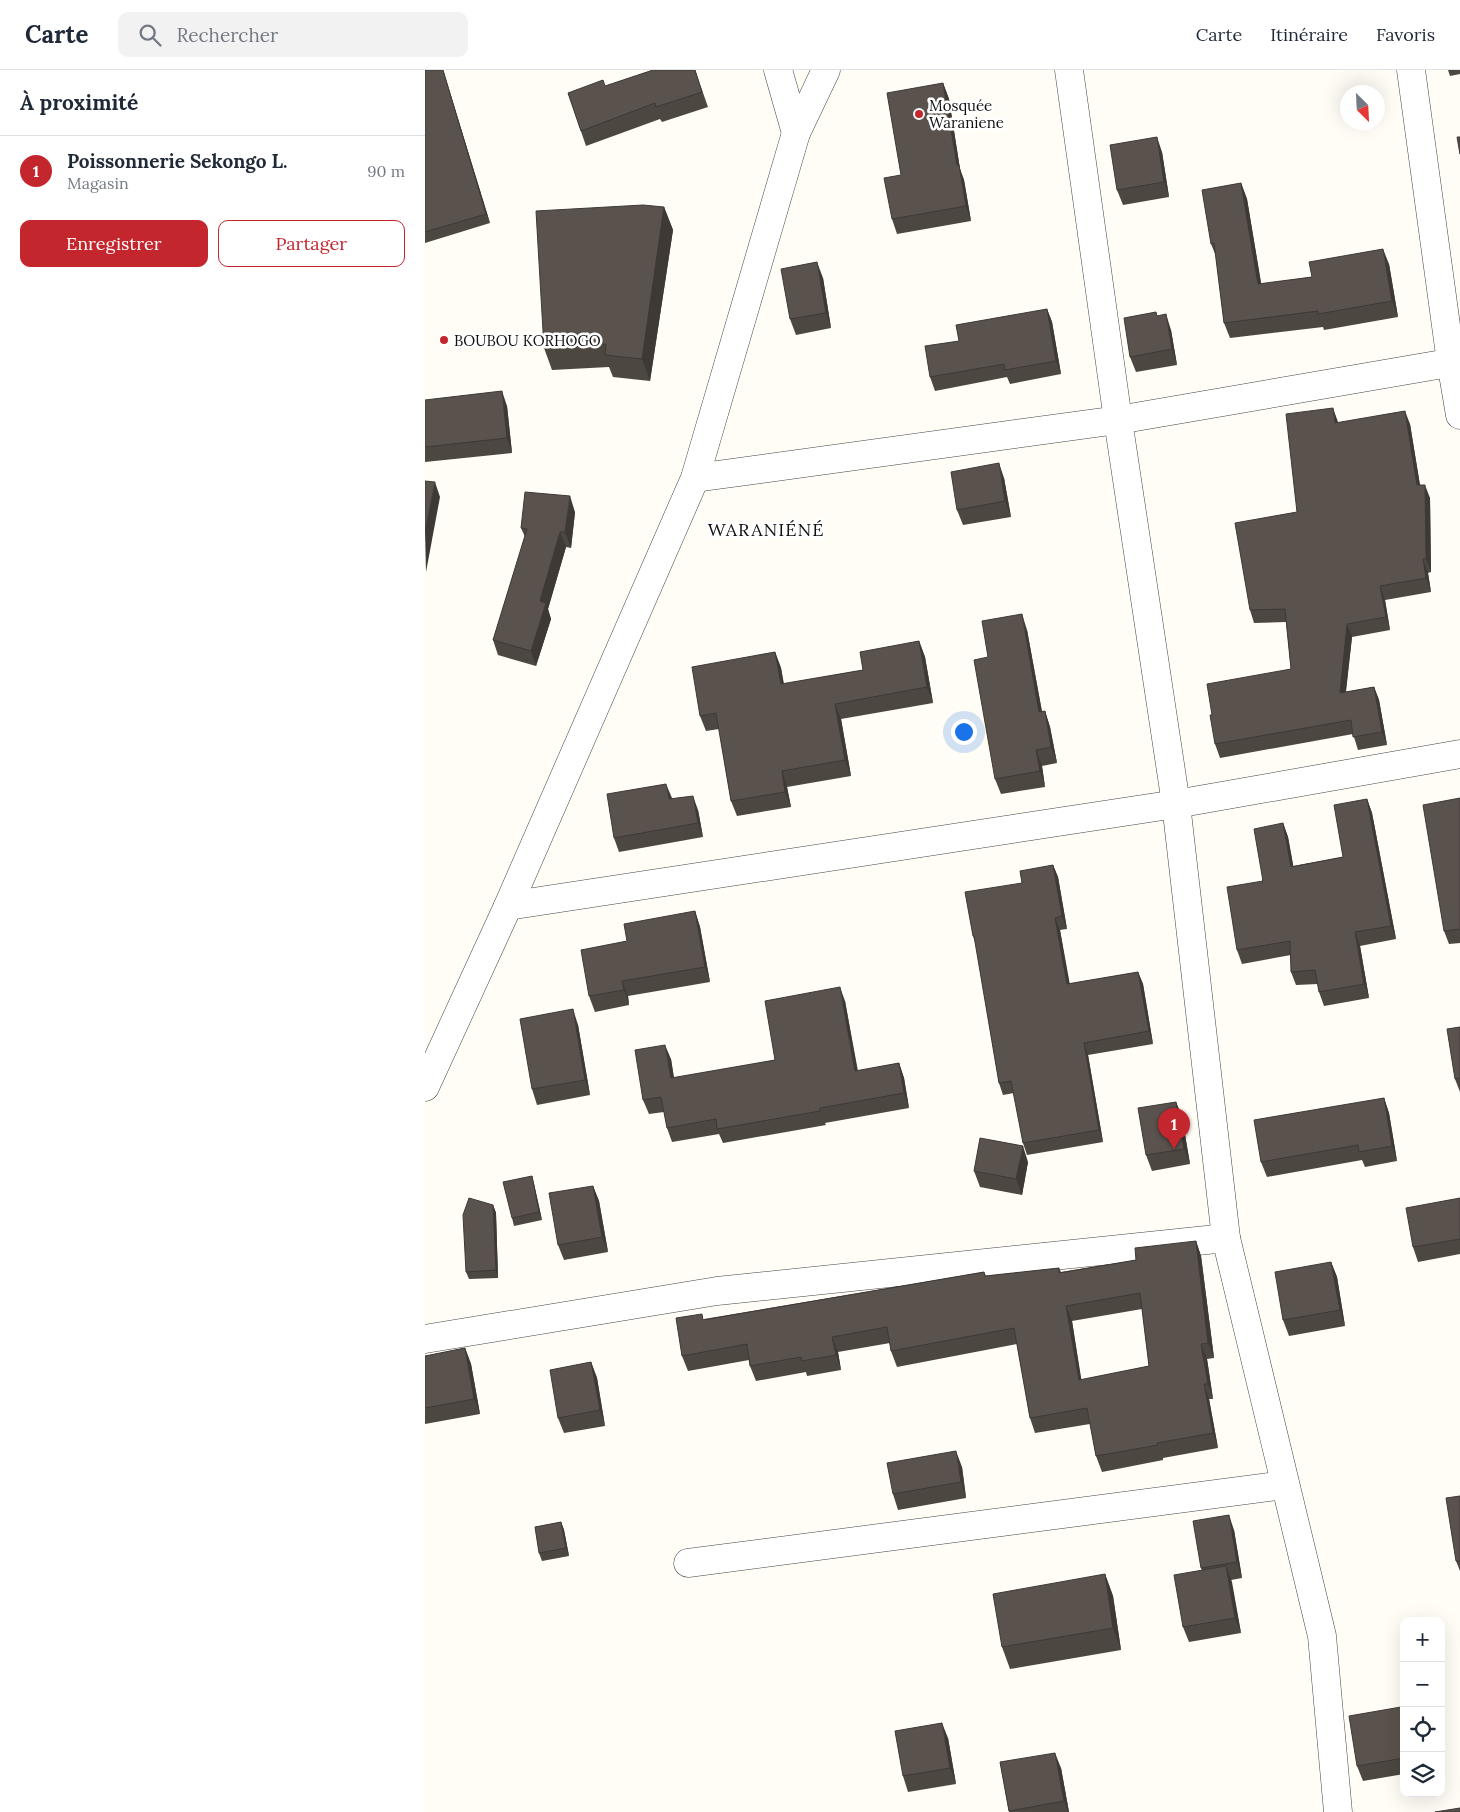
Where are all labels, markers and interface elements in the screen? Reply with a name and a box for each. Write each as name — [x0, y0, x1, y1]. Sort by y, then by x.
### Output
search box — [118, 12, 468, 57]
text: Carte — [25, 19, 88, 50]
icon: search — [136, 21, 164, 49]
text: Rechercher — [176, 23, 278, 47]
text: Carte — [1196, 23, 1242, 46]
text: Itinéraire — [1270, 23, 1348, 46]
text: Favoris — [1376, 23, 1435, 46]
north arrow — [1340, 85, 1385, 130]
text: À proximité — [20, 89, 138, 116]
place label: Mosquée Waraniene — [929, 96, 1004, 132]
marker: Mosquée Waraniene — [913, 108, 925, 120]
text: Poissonnerie Sekongo L. — [67, 149, 287, 173]
text: 1 — [33, 161, 39, 181]
text: 90 m — [367, 161, 405, 181]
text: Magasin — [67, 173, 129, 193]
button: Enregistrer — [20, 220, 208, 267]
button: Partager — [218, 220, 405, 267]
place label: BOUBOU KORHOGO — [454, 331, 601, 350]
marker: BOUBOU KORHOGO — [438, 334, 450, 346]
district label: WARANIÉNÉ — [708, 518, 824, 541]
your location — [951, 719, 977, 745]
pin: 1 — [1158, 1108, 1190, 1149]
map controls — [1400, 1617, 1445, 1797]
button: + — [1400, 1617, 1445, 1662]
button: − — [1400, 1662, 1445, 1707]
button: locate — [1400, 1707, 1445, 1752]
button: layers — [1400, 1752, 1445, 1797]

